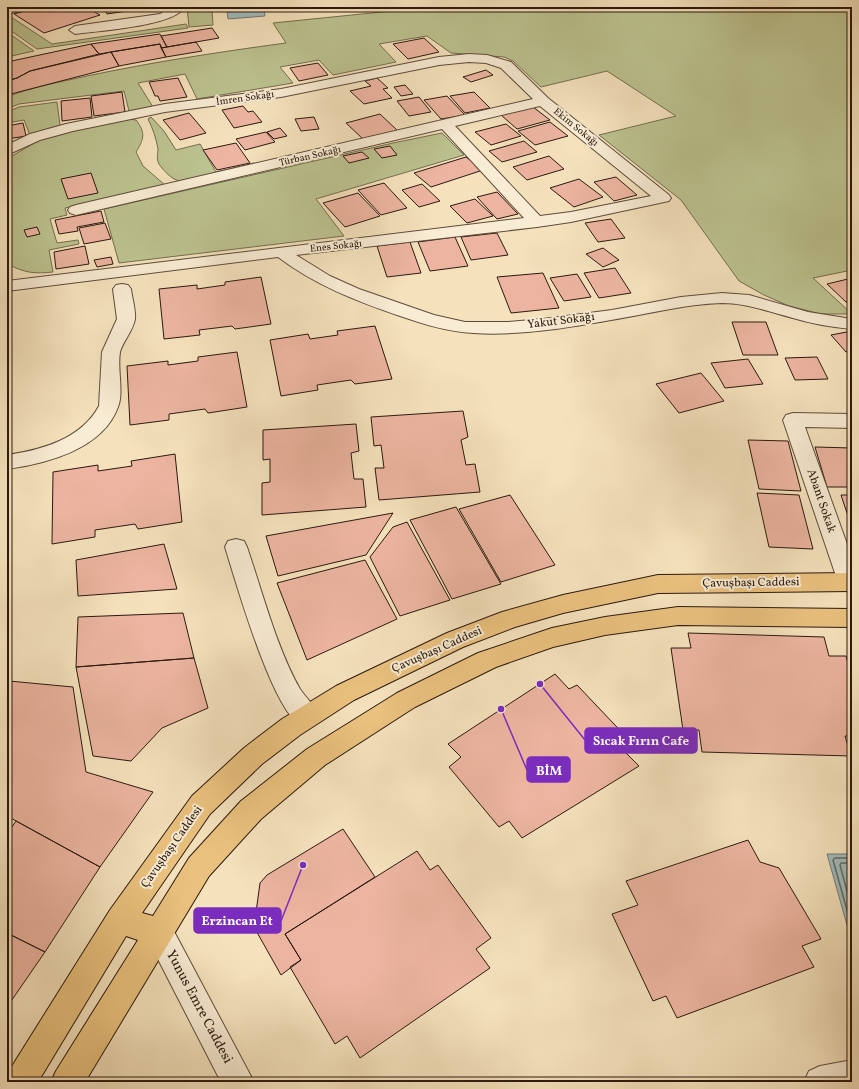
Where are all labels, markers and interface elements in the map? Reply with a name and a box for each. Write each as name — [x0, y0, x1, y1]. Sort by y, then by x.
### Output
street label: İmren Sokağı — [215, 87, 275, 109]
street label: Ekim Sokağı — [550, 104, 602, 150]
street label: Türban Sokağı — [278, 142, 342, 170]
street label: Enes Sokağı — [309, 236, 363, 256]
street label: Yakut Sokağı — [526, 309, 596, 333]
street label: Abant Sokak — [803, 467, 840, 536]
street label: Çavuşbaşı Caddesi — [702, 574, 800, 592]
street label: Çavuşbaşı Caddesi — [389, 623, 485, 677]
callout: Sıcak Fırın Cafe — [585, 728, 697, 753]
text: Sıcak Fırın Cafe — [593, 733, 689, 751]
callout: BİM — [527, 757, 570, 782]
text: BİM — [536, 763, 563, 781]
street label: Çavuşbaşı Caddesi — [138, 802, 207, 891]
callout: Erzincan Et — [194, 908, 281, 933]
text: Erzincan Et — [201, 913, 273, 931]
street label: Yunus Emre Caddesi — [161, 947, 237, 1067]

